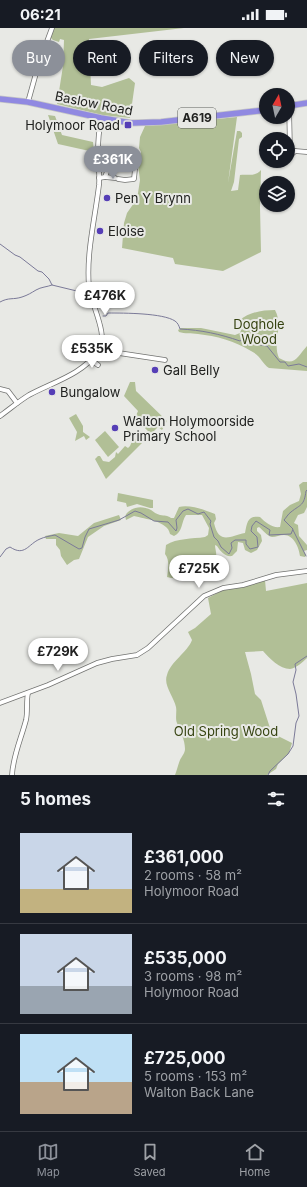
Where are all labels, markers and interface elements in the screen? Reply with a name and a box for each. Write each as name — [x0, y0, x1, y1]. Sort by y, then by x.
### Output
text: 06:21 — [20, 5, 61, 24]
chip: Buy — [12, 40, 65, 76]
chip: Rent — [73, 40, 131, 76]
chip: Filters — [139, 40, 208, 76]
chip: New — [216, 40, 274, 76]
street label: Baslow Road — [54, 88, 134, 118]
north arrow — [259, 88, 295, 124]
map controls — [259, 88, 295, 212]
road number: A619 — [178, 108, 216, 128]
place label: Holymoor Road — [25, 117, 120, 133]
marker: Holymoor Road — [123, 120, 133, 130]
button: locate — [259, 132, 295, 168]
pin: £361K — [85, 146, 141, 180]
text: £361K — [93, 151, 133, 167]
button: layers — [259, 176, 295, 212]
place label: Pen Y Brynn — [115, 190, 191, 206]
marker: Pen Y Brynn — [102, 193, 112, 203]
place label: Eloise — [108, 223, 144, 239]
marker: Eloise — [95, 226, 105, 236]
pin: £476K — [77, 282, 133, 316]
text: £476K — [84, 287, 126, 303]
park label: Doghole Wood — [233, 316, 285, 347]
pin: £535K — [64, 335, 120, 369]
text: £535K — [71, 340, 113, 356]
place label: Gall Belly — [163, 362, 220, 378]
marker: Gall Belly — [150, 365, 160, 375]
place label: Bungalow — [60, 384, 121, 400]
marker: Bungalow — [47, 387, 57, 397]
place label: Walton Holymoorside Primary School — [123, 413, 254, 444]
marker: Walton Holymoorside Primary School — [110, 423, 120, 433]
pin: £725K — [171, 555, 227, 589]
text: £725K — [178, 560, 220, 576]
pin: £729K — [30, 638, 86, 672]
text: £729K — [37, 643, 79, 659]
park label: Old Spring Wood — [174, 723, 278, 739]
icon: filters — [265, 788, 287, 810]
text: 5 homes — [20, 789, 91, 809]
text: £361,000 — [144, 847, 224, 867]
icon: home — [52, 849, 100, 897]
text: 2 rooms · 58 m² — [144, 867, 242, 883]
text: Holymoor Road — [144, 883, 239, 899]
text: £535,000 — [144, 948, 227, 968]
icon: home — [52, 950, 100, 998]
text: 3 rooms · 98 m² — [144, 968, 242, 984]
text: Holymoor Road — [144, 984, 239, 1000]
text: £725,000 — [144, 1048, 226, 1068]
icon: home — [52, 1050, 100, 1098]
text: 5 rooms · 153 m² — [144, 1068, 247, 1084]
text: Walton Back Lane — [144, 1084, 254, 1100]
tab: Map — [37, 1141, 60, 1179]
tab: Saved — [133, 1141, 166, 1179]
tab: Home — [239, 1141, 270, 1179]

